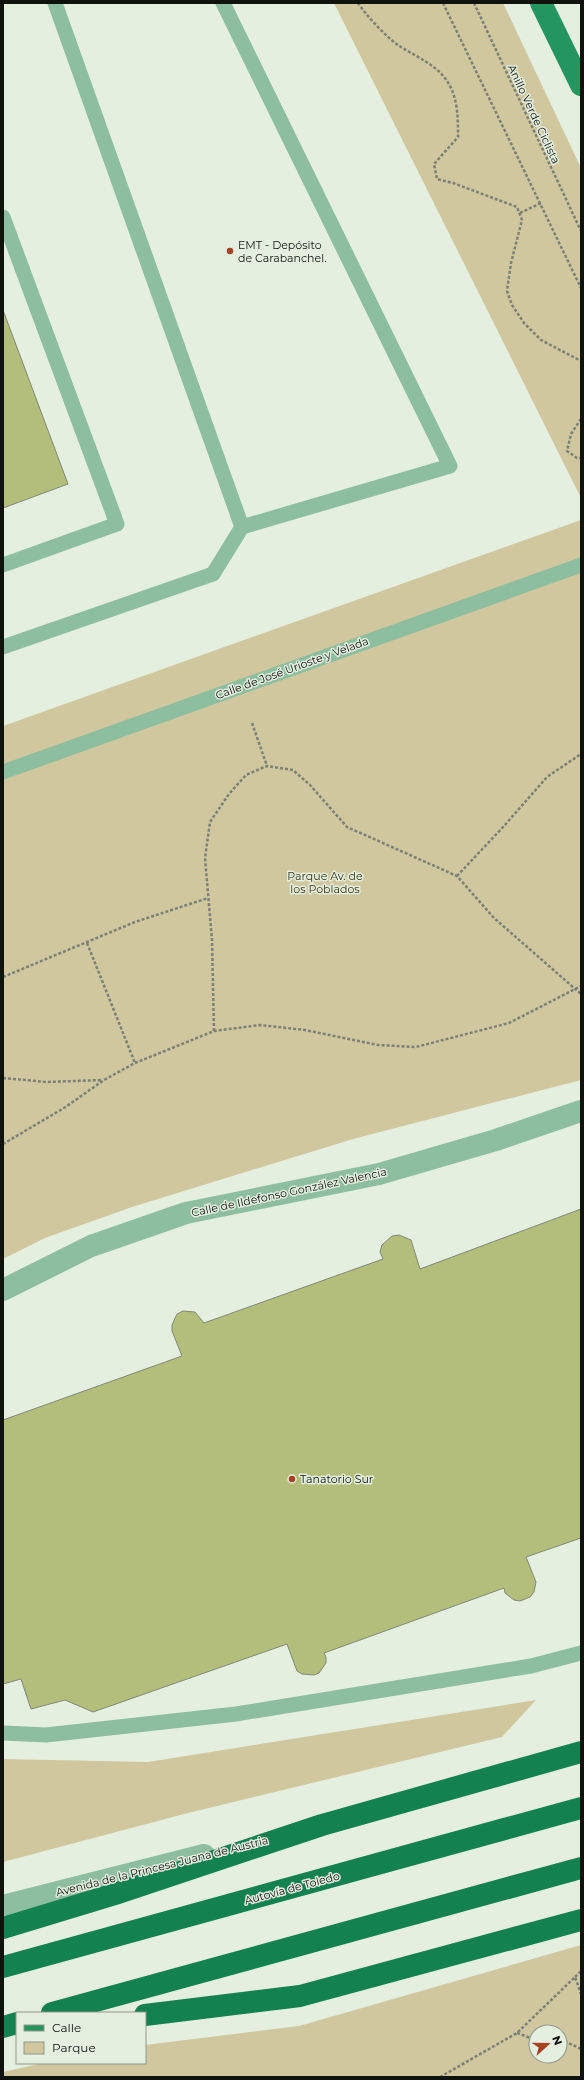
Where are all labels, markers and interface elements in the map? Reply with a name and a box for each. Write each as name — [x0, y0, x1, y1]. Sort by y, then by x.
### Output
street label: Anillo Verde Ciclista — [505, 62, 563, 166]
place label: EMT - Depósito de Carabanchel. — [238, 238, 326, 265]
marker: EMT - Depósito de Carabanchel. — [225, 246, 235, 256]
street label: Calle de José Urioste y Velada — [214, 634, 370, 702]
park label: Parque Av. de los Poblados — [287, 869, 363, 896]
street label: Calle de Ildefonso González Valencia — [190, 1164, 388, 1220]
place label: Tanatorio Sur — [300, 1472, 373, 1486]
marker: Tanatorio Sur — [287, 1474, 297, 1484]
street label: Avenida de la Princesa Juana de Austria — [54, 1833, 270, 1899]
street label: Autovía de Toledo — [243, 1869, 341, 1907]
legend — [16, 2012, 146, 2064]
text: Calle — [52, 2020, 81, 2035]
north arrow — [528, 2024, 568, 2064]
text: N — [549, 2034, 565, 2047]
text: Parque — [52, 2040, 96, 2055]

